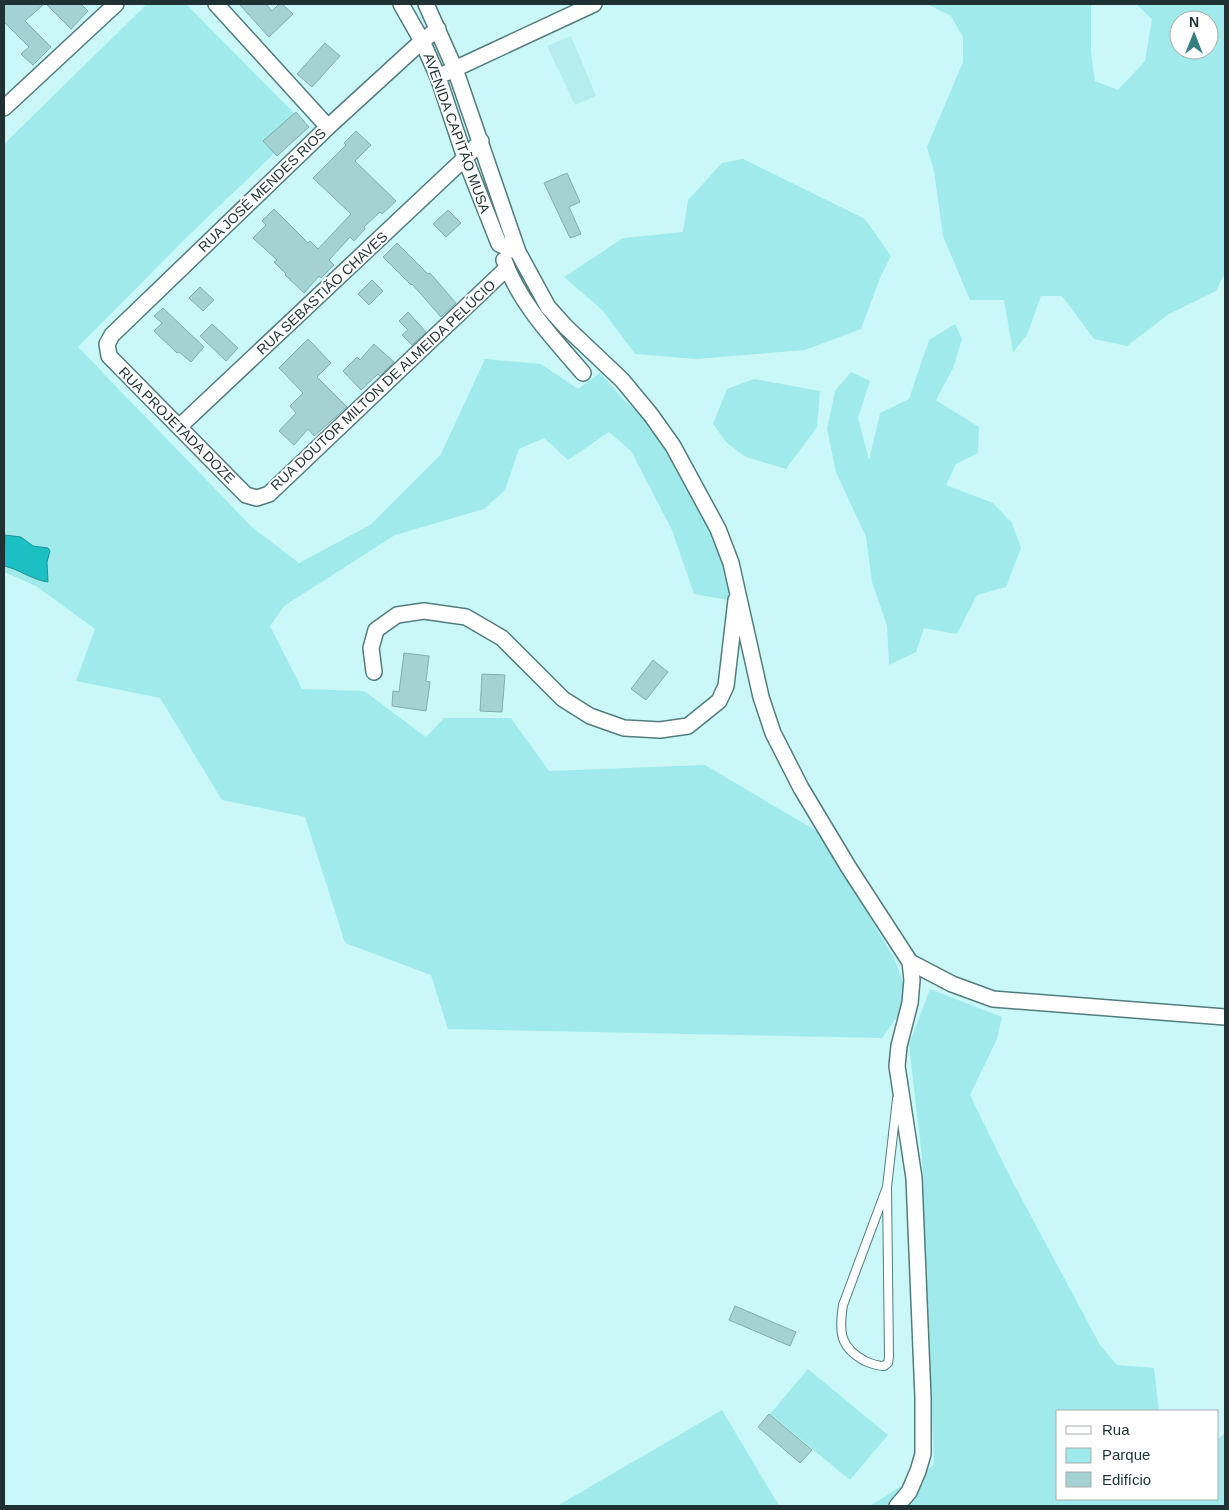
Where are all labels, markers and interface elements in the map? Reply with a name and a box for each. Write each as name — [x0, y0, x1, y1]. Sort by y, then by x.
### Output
north arrow — [1169, 10, 1219, 60]
text: N — [1189, 14, 1199, 30]
street label: AVENIDA CAPITÃO MUSA — [421, 51, 494, 216]
street label: RUA JOSÉ MENDES RIOS — [195, 125, 329, 255]
street label: RUA SEBASTIÃO CHAVES — [253, 228, 391, 358]
street label: RUA DOUTOR MILTON DE ALMEIDA PELÚCIO — [267, 276, 499, 494]
street label: RUA PROJETADA DOZE — [116, 364, 238, 486]
legend — [1056, 1410, 1219, 1500]
text: Rua — [1102, 1421, 1130, 1438]
text: Parque — [1102, 1446, 1150, 1463]
text: Edifício — [1102, 1471, 1151, 1488]

